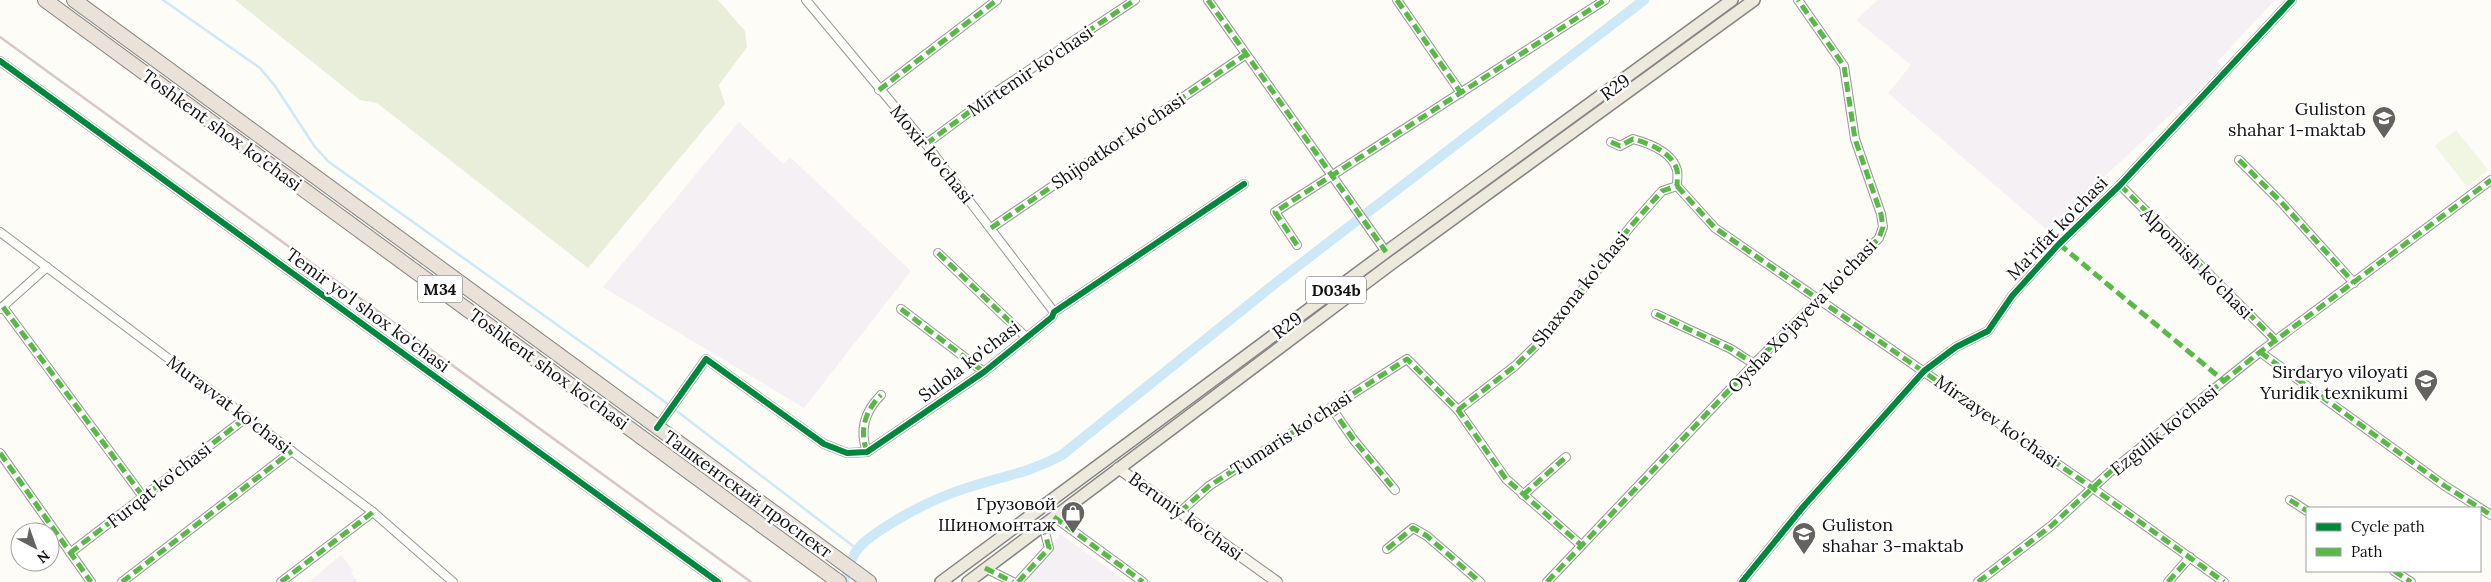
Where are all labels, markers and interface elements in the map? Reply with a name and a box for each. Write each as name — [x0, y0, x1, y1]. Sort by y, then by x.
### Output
street label: Mirtemir ko'chasi — [963, 21, 1097, 121]
street label: Toshkent shox ko'chasi — [137, 64, 307, 196]
street label: R29 — [1596, 68, 1634, 106]
street label: Shijoatkor ko'chasi — [1047, 88, 1189, 194]
place label: Guliston shahar 1-maktab — [2228, 97, 2366, 141]
street label: Moxir ko'chasi — [885, 100, 979, 208]
school or university icon: Guliston shahar 1-maktab — [2371, 105, 2397, 139]
street label: Ma'rifat ko'chasi — [2002, 171, 2112, 285]
street label: Alpomish ko'chasi — [2136, 202, 2258, 324]
street label: Shaxona ko'chasi — [1527, 227, 1633, 351]
street label: Oysha Xo'jayeva ko'chasi — [1723, 234, 1881, 398]
street label: Temir yo'l shox ko'chasi — [281, 243, 455, 377]
road number: M34 — [418, 276, 462, 302]
road number: D034b — [1306, 276, 1366, 304]
street label: Toshkent shox ko'chasi — [464, 303, 634, 435]
street label: R29 — [1268, 306, 1306, 344]
street label: Sulola ko'chasi — [914, 315, 1024, 407]
street label: Muravvat ko'chasi — [162, 350, 296, 458]
place label: Sirdaryo viloyati Yuridik texnikumi — [2259, 360, 2408, 404]
school or university icon: Sirdaryo viloyati Yuridik texnikumi — [2413, 368, 2439, 402]
street label: Mirzayev ko'chasi — [1930, 369, 2064, 473]
street label: Ezgulik ko'chasi — [2106, 380, 2222, 480]
street label: Tumaris ko'chasi — [1226, 385, 1356, 481]
street label: Ташкентский проспект — [659, 425, 837, 563]
street label: Furqat ko'chasi — [102, 437, 216, 533]
street label: Beruniy ko'chasi — [1124, 467, 1248, 565]
place label: Грузовой Шиномонтаж — [938, 492, 1056, 536]
shop icon: Грузовой Шиномонтаж — [1060, 500, 1086, 534]
legend — [2306, 507, 2481, 572]
place label: Guliston shahar 3-maktab — [1822, 513, 1964, 557]
text: Cycle path — [2351, 517, 2425, 536]
school or university icon: Guliston shahar 3-maktab — [1791, 521, 1817, 555]
north arrow — [10, 522, 60, 572]
text: Path — [2351, 542, 2382, 561]
text: N — [33, 546, 54, 567]

